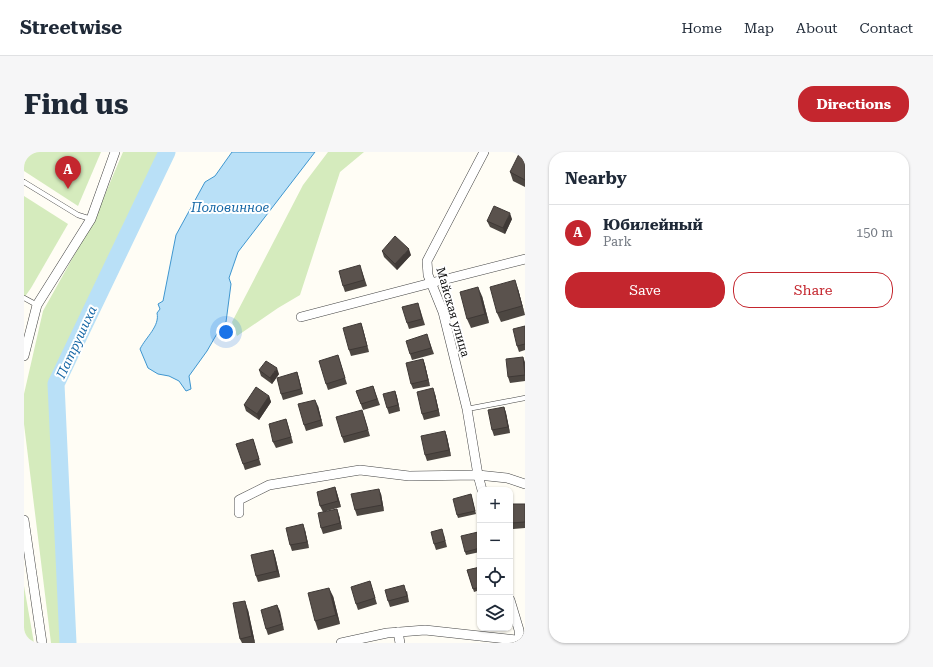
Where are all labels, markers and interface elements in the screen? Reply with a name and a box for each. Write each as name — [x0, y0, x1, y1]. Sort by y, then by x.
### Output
text: Streetwise — [20, 16, 122, 39]
text: Home — [681, 20, 722, 36]
text: Map — [744, 20, 774, 36]
text: About — [796, 20, 838, 36]
text: Contact — [860, 20, 913, 36]
button: Directions — [798, 86, 909, 122]
text: Find us — [24, 88, 128, 121]
pin: A — [55, 156, 81, 189]
text: Nearby — [565, 168, 627, 188]
water label: Половинное — [190, 200, 270, 215]
text: Юбилейный — [603, 216, 703, 234]
text: A — [573, 225, 583, 240]
text: 150 m — [856, 225, 893, 240]
text: Park — [603, 234, 632, 249]
street label: Майская улица — [433, 265, 473, 359]
button: Save — [565, 272, 725, 308]
button: Share — [733, 272, 893, 308]
water label: Патрушиха — [53, 304, 100, 382]
your location — [216, 322, 236, 342]
map controls — [477, 487, 513, 631]
button: + — [477, 487, 513, 523]
button: − — [477, 523, 513, 559]
button: locate — [477, 559, 513, 595]
button: layers — [477, 595, 513, 631]

